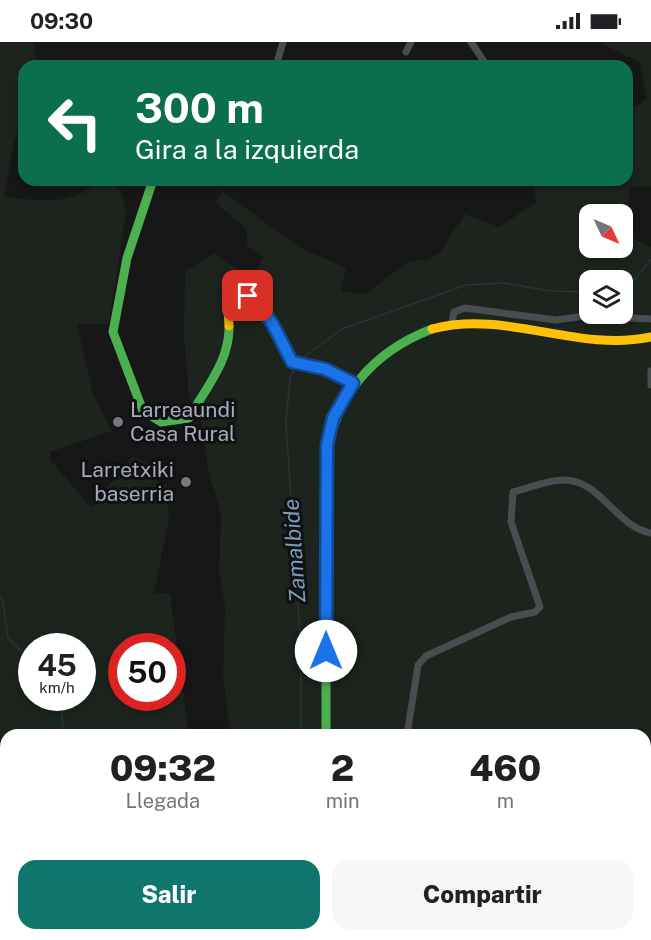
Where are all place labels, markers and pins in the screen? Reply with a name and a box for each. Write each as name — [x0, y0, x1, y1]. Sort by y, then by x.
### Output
pin — [222, 270, 273, 321]
place label: Larreaundi Casa Rural — [130, 397, 235, 446]
marker: Larreaundi Casa Rural — [111, 415, 125, 429]
place label: Larretxiki baserria — [81, 457, 174, 506]
marker: Larretxiki baserria — [179, 475, 193, 489]

